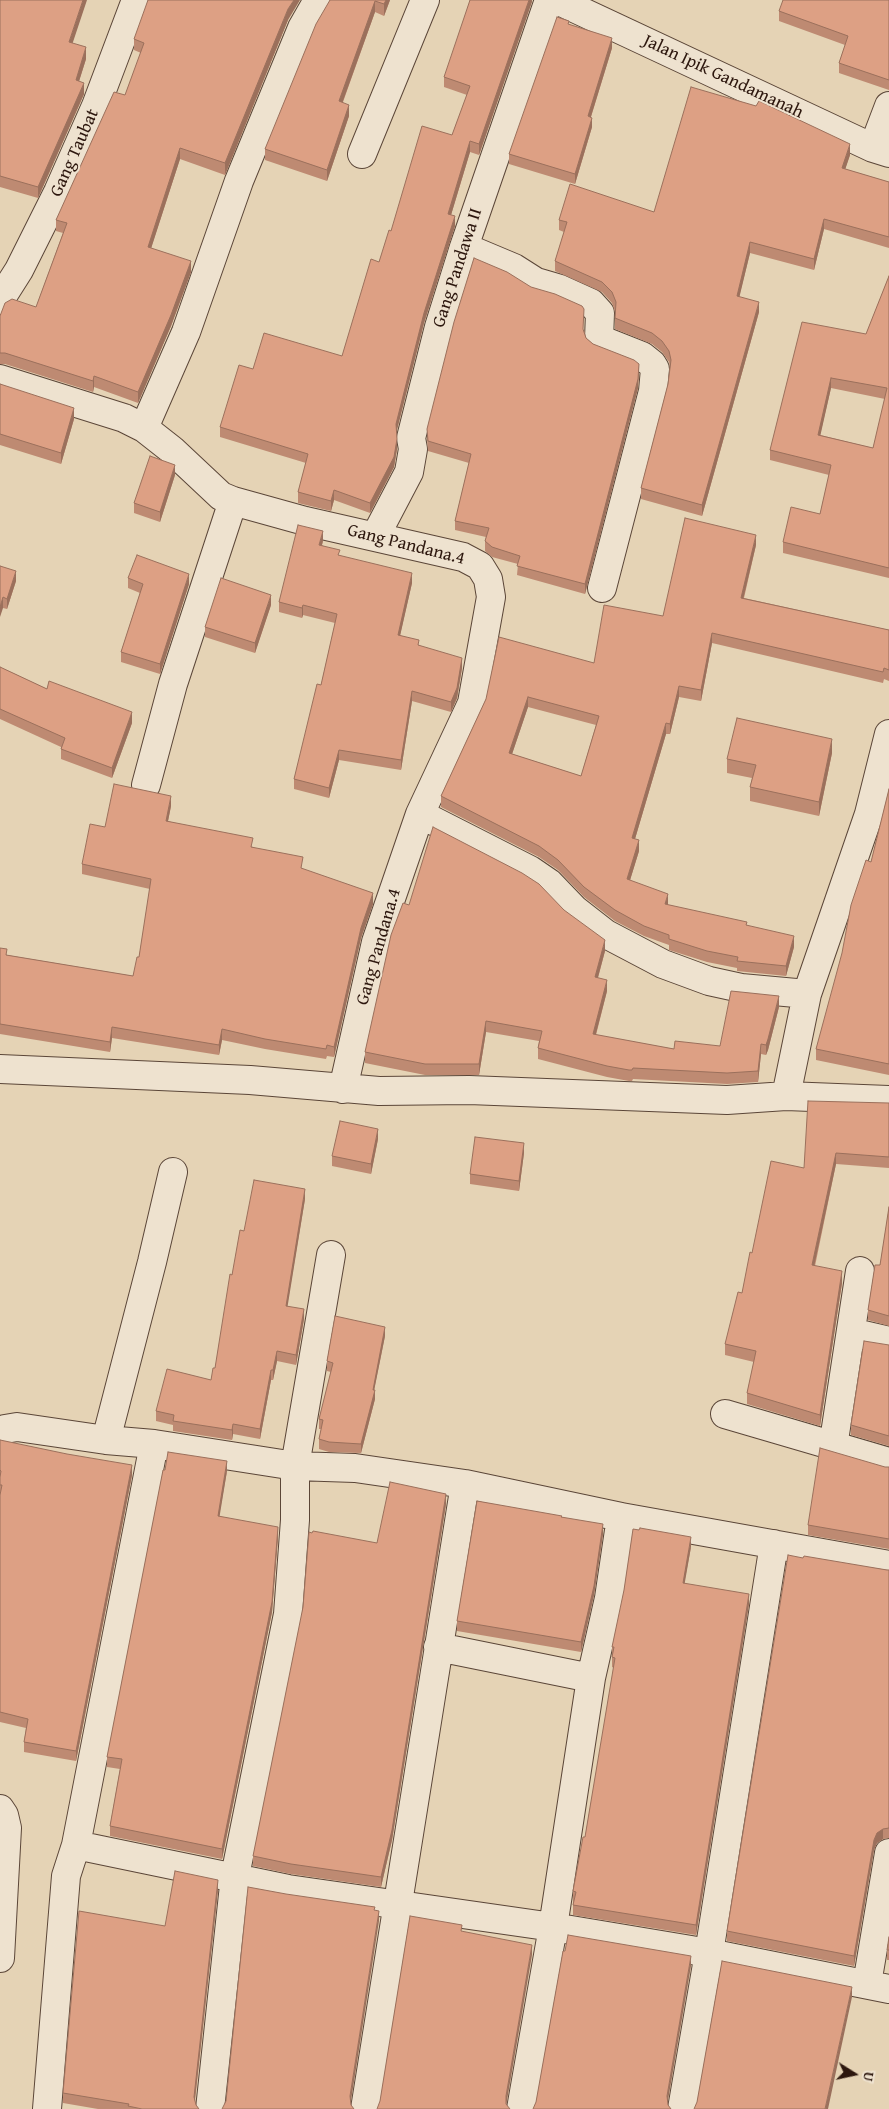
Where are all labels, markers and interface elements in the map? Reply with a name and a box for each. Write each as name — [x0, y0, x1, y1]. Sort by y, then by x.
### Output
street label: Jalan Ipik Gandamanah — [639, 30, 807, 124]
street label: Gang Taubat — [46, 106, 104, 200]
street label: Gang Pandawa II — [429, 206, 487, 330]
street label: Gang Pandana.4 — [345, 520, 467, 570]
street label: Gang Pandana.4 — [352, 886, 406, 1008]
north arrow — [829, 2049, 879, 2099]
text: U — [858, 2070, 879, 2083]

